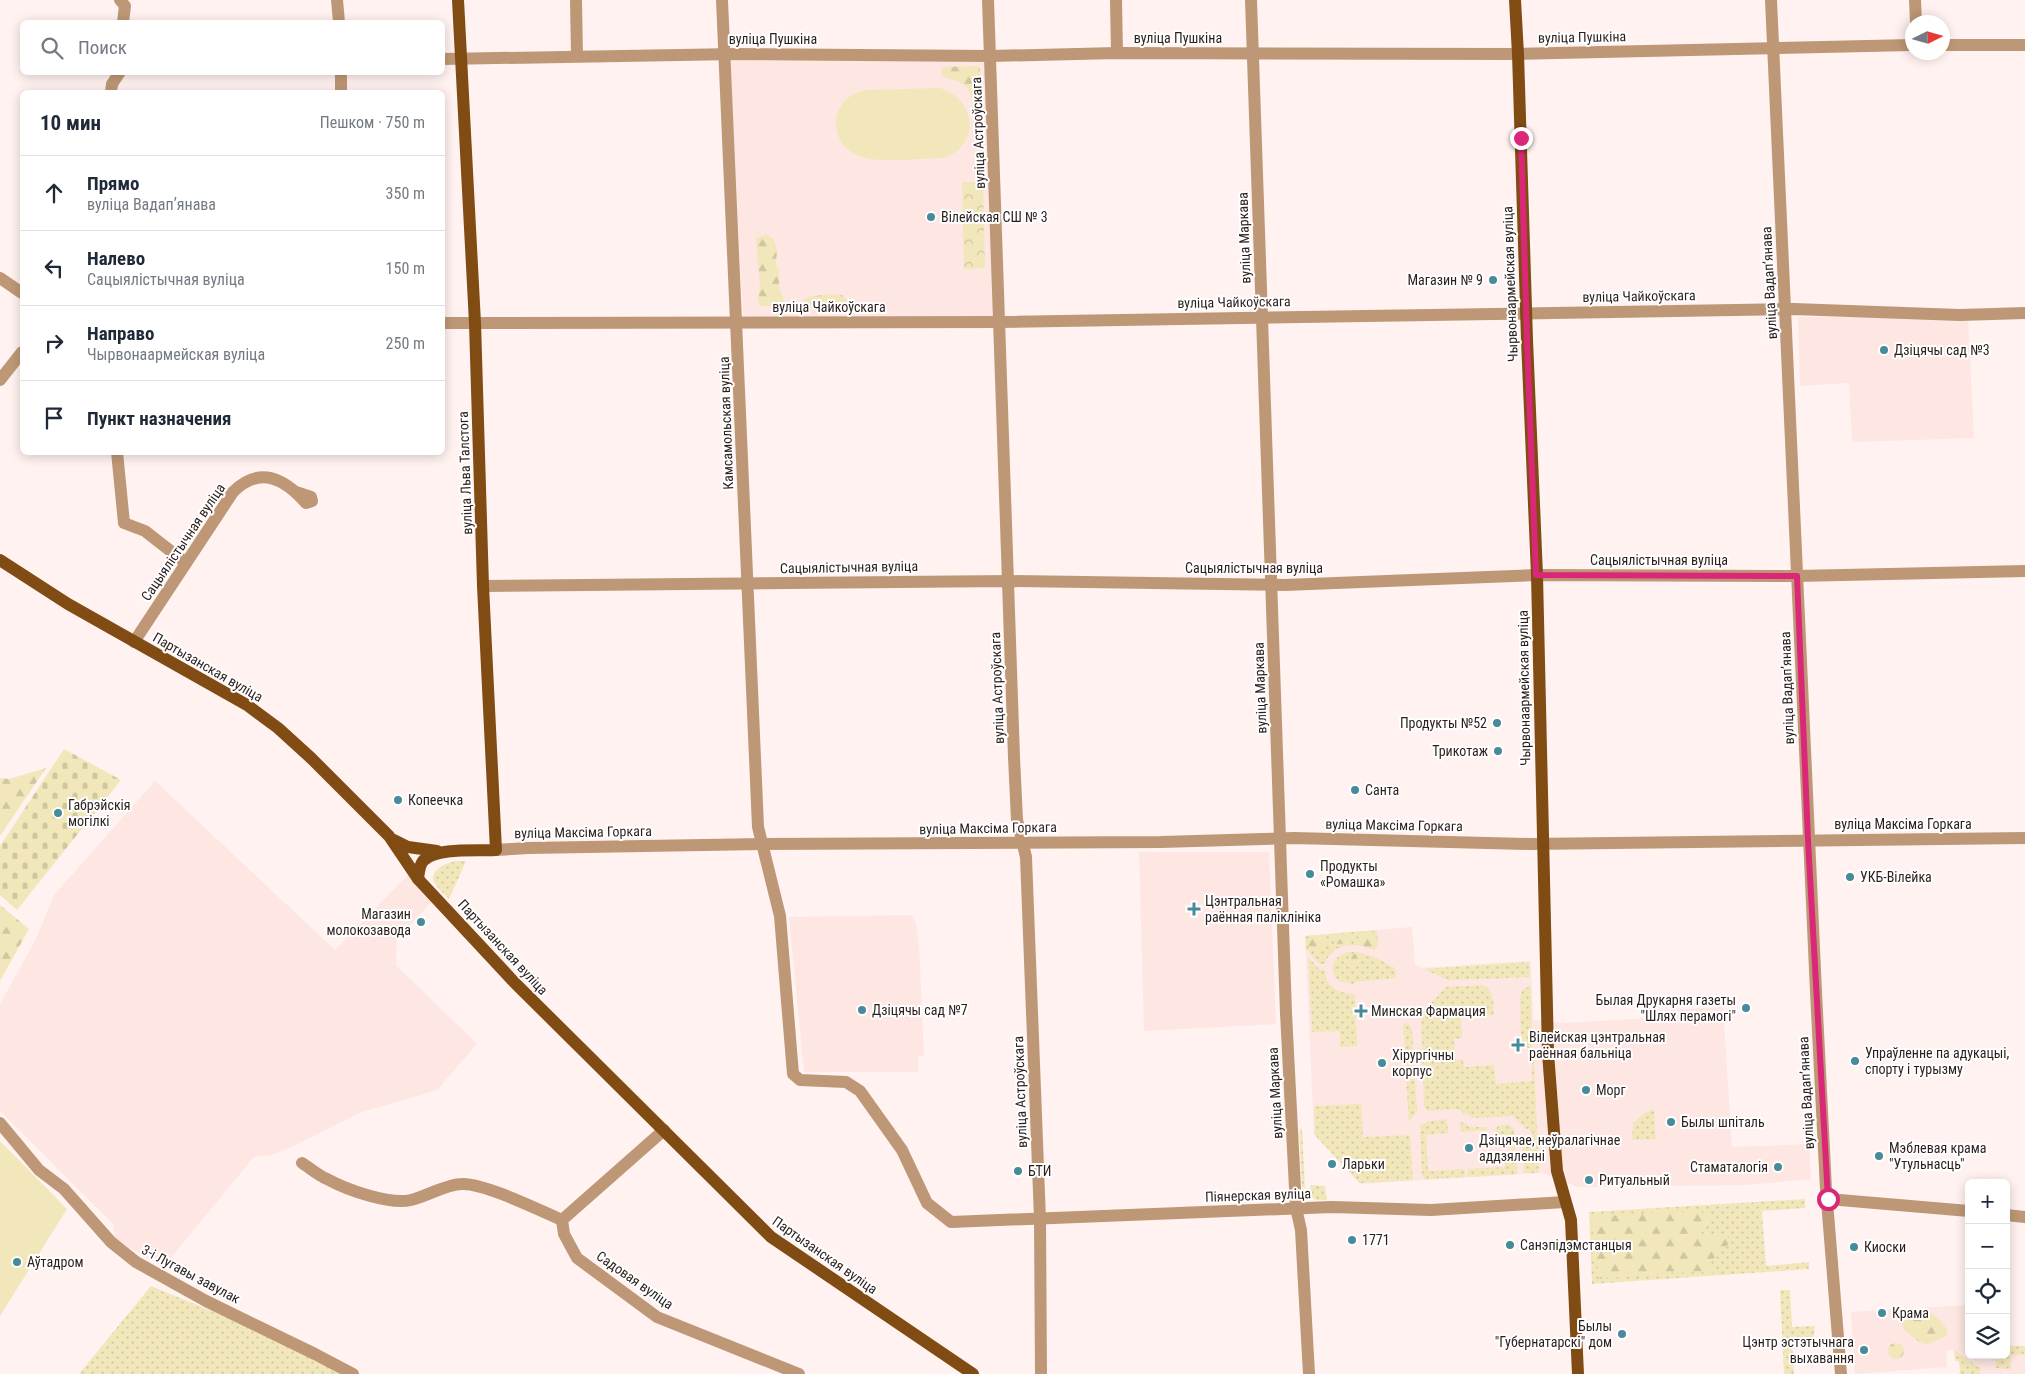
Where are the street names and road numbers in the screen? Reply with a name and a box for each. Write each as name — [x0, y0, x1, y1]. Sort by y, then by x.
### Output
street label: вуліца Пушкіна — [1538, 28, 1626, 46]
street label: вуліца Пушкіна — [1134, 30, 1222, 46]
street label: вуліца Пушкіна — [729, 31, 817, 47]
street label: вуліца Астроўскага — [968, 77, 988, 189]
street label: вуліца Маркава — [1234, 192, 1254, 284]
street label: Чырвонаармейская вуліца — [1499, 206, 1521, 362]
street label: вуліца Вадапʼянава — [1758, 226, 1780, 340]
street label: вуліца Чайкоўскага — [1582, 287, 1696, 305]
street label: вуліца Чайкоўскага — [1177, 293, 1291, 311]
street label: вуліца Чайкоўскага — [772, 299, 886, 315]
street label: Камсамольская вуліца — [716, 356, 736, 490]
street label: вуліца Льва Талстога — [455, 411, 475, 535]
street label: Сацыялістычная вуліца — [138, 480, 228, 604]
street label: Сацыялістычная вуліца — [1590, 552, 1728, 568]
street label: Сацыялістычная вуліца — [780, 558, 918, 576]
street label: Сацыялістычная вуліца — [1185, 560, 1323, 576]
street label: Чырвонаармейская вуліца — [1515, 610, 1533, 766]
street label: Партызанская вуліца — [150, 629, 266, 705]
street label: вуліца Вадапʼянава — [1777, 631, 1797, 745]
street label: вуліца Астроўскага — [987, 632, 1007, 744]
street label: вуліца Маркава — [1250, 642, 1270, 734]
street label: вуліца Максіма Горкага — [1325, 816, 1463, 834]
street label: вуліца Максіма Горкага — [1834, 816, 1972, 832]
street label: вуліца Максіма Горкага — [919, 819, 1057, 837]
street label: вуліца Максіма Горкага — [514, 823, 652, 841]
street label: Партызанская вуліца — [455, 896, 551, 998]
street label: вуліца Астроўскага — [1010, 1036, 1030, 1148]
street label: вуліца Вадапʼянава — [1795, 1036, 1817, 1150]
street label: вуліца Маркава — [1265, 1047, 1285, 1139]
street label: Піянерская вуліца — [1205, 1185, 1311, 1205]
street label: Партызанская вуліца — [770, 1213, 880, 1297]
street label: 3-і Лугавы завулак — [139, 1241, 243, 1307]
street label: Садовая вуліца — [594, 1248, 676, 1312]

